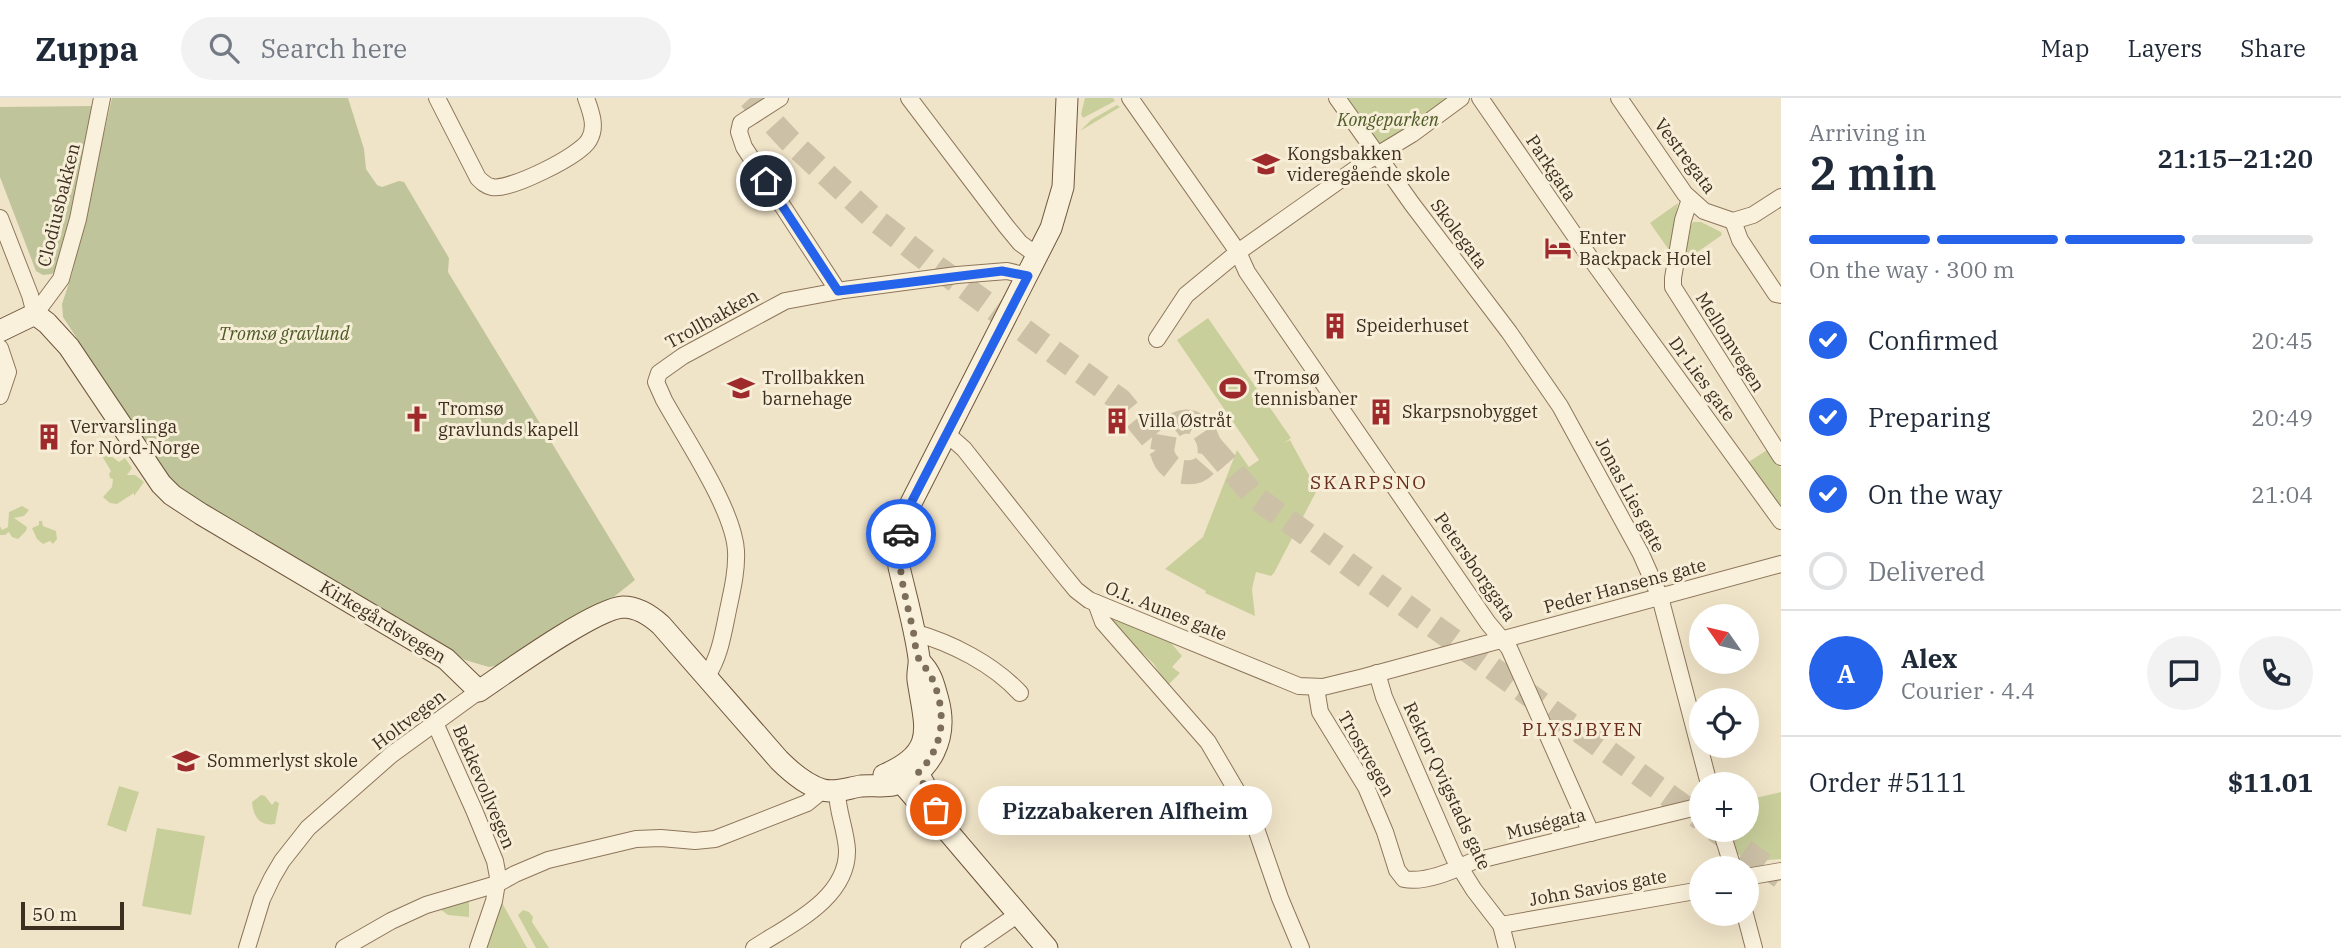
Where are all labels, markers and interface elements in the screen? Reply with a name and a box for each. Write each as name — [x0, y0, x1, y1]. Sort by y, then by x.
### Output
search box — [181, 17, 671, 80]
text: Zuppa — [35, 27, 139, 70]
icon: search — [205, 29, 243, 67]
text: Search here — [261, 31, 407, 65]
text: Map — [2041, 32, 2089, 64]
text: Layers — [2127, 32, 2202, 64]
text: Share — [2240, 32, 2306, 64]
park label: Kongeparken — [1336, 108, 1440, 131]
street label: Vestregata — [1649, 113, 1721, 198]
text: Arriving in — [1809, 117, 1926, 147]
street label: Parkgata — [1521, 130, 1582, 205]
street label: Clodiusbakken — [32, 141, 85, 269]
text: 21:15–21:20 — [2157, 141, 2313, 175]
place label: Kongsbakken videregående skole — [1287, 142, 1450, 186]
text: 2 min — [1809, 143, 1937, 203]
school or university icon: Kongsbakken videregående skole — [1251, 149, 1281, 179]
pin — [736, 151, 796, 211]
icon: home — [747, 162, 785, 200]
street label: Skolegata — [1426, 194, 1493, 273]
place label: Enter Backpack Hotel — [1579, 226, 1711, 270]
hotel icon: Enter Backpack Hotel — [1543, 233, 1573, 263]
text: On the way · 300 m — [1809, 254, 2015, 284]
street label: Trollbakken — [661, 284, 762, 354]
street label: Mellomvegen — [1691, 288, 1770, 396]
building icon: Speiderhuset — [1320, 311, 1350, 341]
place label: Speiderhuset — [1356, 314, 1469, 337]
icon: check — [1809, 321, 1847, 359]
park label: Tromsø gravlund — [219, 322, 350, 345]
text: Confirmed — [1868, 323, 1999, 357]
text: 20:45 — [2251, 325, 2313, 355]
street label: Dr Lies gate — [1664, 332, 1741, 426]
place label: Trollbakken barnehage — [762, 366, 865, 410]
place label: Tromsø tennisbaner — [1254, 366, 1357, 410]
school or university icon: Trollbakken barnehage — [726, 373, 756, 403]
sports icon: Tromsø tennisbaner — [1218, 373, 1248, 403]
place label: Tromsø gravlunds kapell — [438, 397, 579, 441]
building icon: Skarpsnobygget — [1366, 397, 1396, 427]
icon: check — [1809, 398, 1847, 436]
place label: Skarpsnobygget — [1402, 400, 1538, 423]
text: Preparing — [1868, 400, 1990, 434]
text: 20:49 — [2251, 402, 2313, 432]
church icon: Tromsø gravlunds kapell — [402, 404, 432, 434]
building icon: Villa Østråt — [1102, 406, 1132, 436]
place label: Villa Østråt — [1138, 409, 1232, 432]
place label: Vervarslinga for Nord-Norge — [70, 415, 200, 459]
building icon: Vervarslinga for Nord-Norge — [34, 422, 64, 452]
street label: Jonas Lies gate — [1591, 433, 1670, 556]
district label: SKARPSNO — [1310, 470, 1428, 494]
icon: check — [1809, 475, 1847, 513]
text: On the way — [1868, 477, 2002, 511]
text: 21:04 — [2251, 479, 2313, 509]
courier — [866, 499, 936, 569]
street label: Petersborggata — [1429, 508, 1522, 626]
icon: car — [882, 515, 920, 553]
street label: Peder Hansens gate — [1541, 553, 1709, 618]
text: Delivered — [1868, 554, 1985, 588]
street label: Kirkegårdsvegen — [316, 575, 451, 668]
street label: O.L. Aunes gate — [1102, 576, 1230, 645]
north arrow — [1689, 604, 1759, 674]
map controls — [1689, 604, 1759, 926]
button: chat — [2147, 636, 2221, 710]
button: phone — [2239, 636, 2313, 710]
text: Alex — [1901, 641, 1957, 675]
text: A — [1837, 656, 1855, 690]
text: Courier · 4.4 — [1901, 675, 2035, 705]
street label: Holtvegen — [367, 685, 450, 755]
button: locate — [1689, 688, 1759, 758]
street label: Rektor Qvigstads gate — [1398, 698, 1496, 873]
street label: Trostvegen — [1333, 707, 1400, 800]
district label: PLYSJBYEN — [1522, 717, 1644, 741]
street label: Bekkevollvegen — [448, 721, 521, 852]
school or university icon: Sommerlyst skole — [171, 746, 201, 776]
place label: Sommerlyst skole — [207, 749, 358, 772]
text: Order #5111 — [1809, 765, 1967, 799]
text: $11.01 — [2228, 765, 2313, 799]
button: + — [1689, 772, 1759, 842]
pin — [906, 780, 966, 840]
callout: Pizzabakeren Alfheim — [978, 786, 1272, 834]
icon: bag — [917, 791, 955, 829]
text: Pizzabakeren Alfheim — [1002, 795, 1248, 825]
street label: Muségata — [1504, 803, 1588, 844]
button: − — [1689, 856, 1759, 926]
street label: John Savios gate — [1527, 864, 1668, 911]
scale bar — [21, 899, 124, 931]
text: 50 m — [32, 902, 77, 926]

